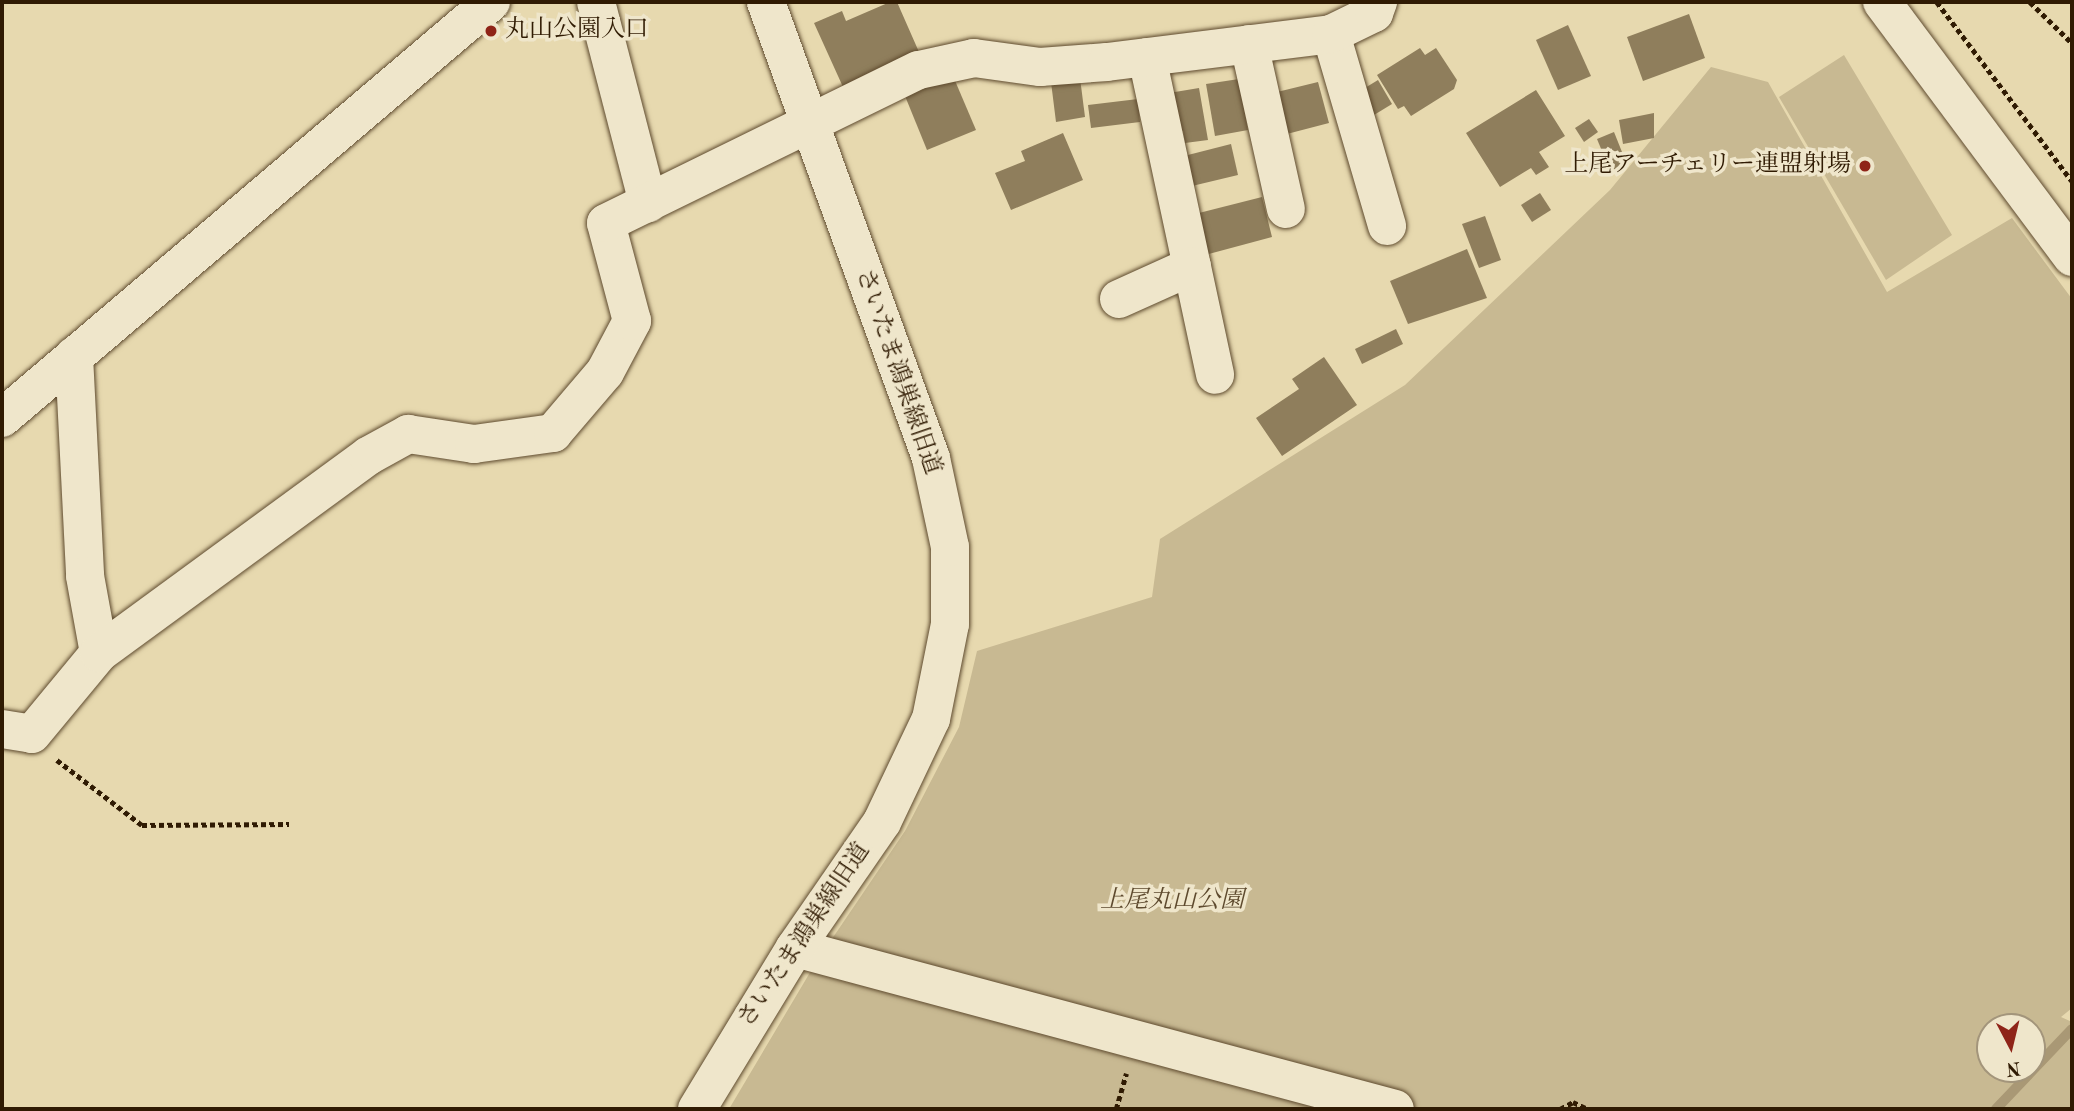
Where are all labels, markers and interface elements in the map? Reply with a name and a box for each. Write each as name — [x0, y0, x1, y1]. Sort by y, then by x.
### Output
place label: 丸山公園入口 — [505, 17, 649, 45]
marker: 丸山公園入口 — [483, 23, 499, 39]
place label: 上尾アーチェリー連盟射場 — [1564, 152, 1851, 180]
marker: 上尾アーチェリー連盟射場 — [1857, 158, 1873, 174]
street label: さいたま鴻巣線旧道 — [848, 265, 946, 479]
street label: さいたま鴻巣線旧道 — [733, 838, 877, 1034]
park label: 上尾丸山公園 — [1100, 888, 1244, 916]
north arrow — [1976, 1013, 2046, 1083]
text: N — [2005, 1057, 2022, 1078]

